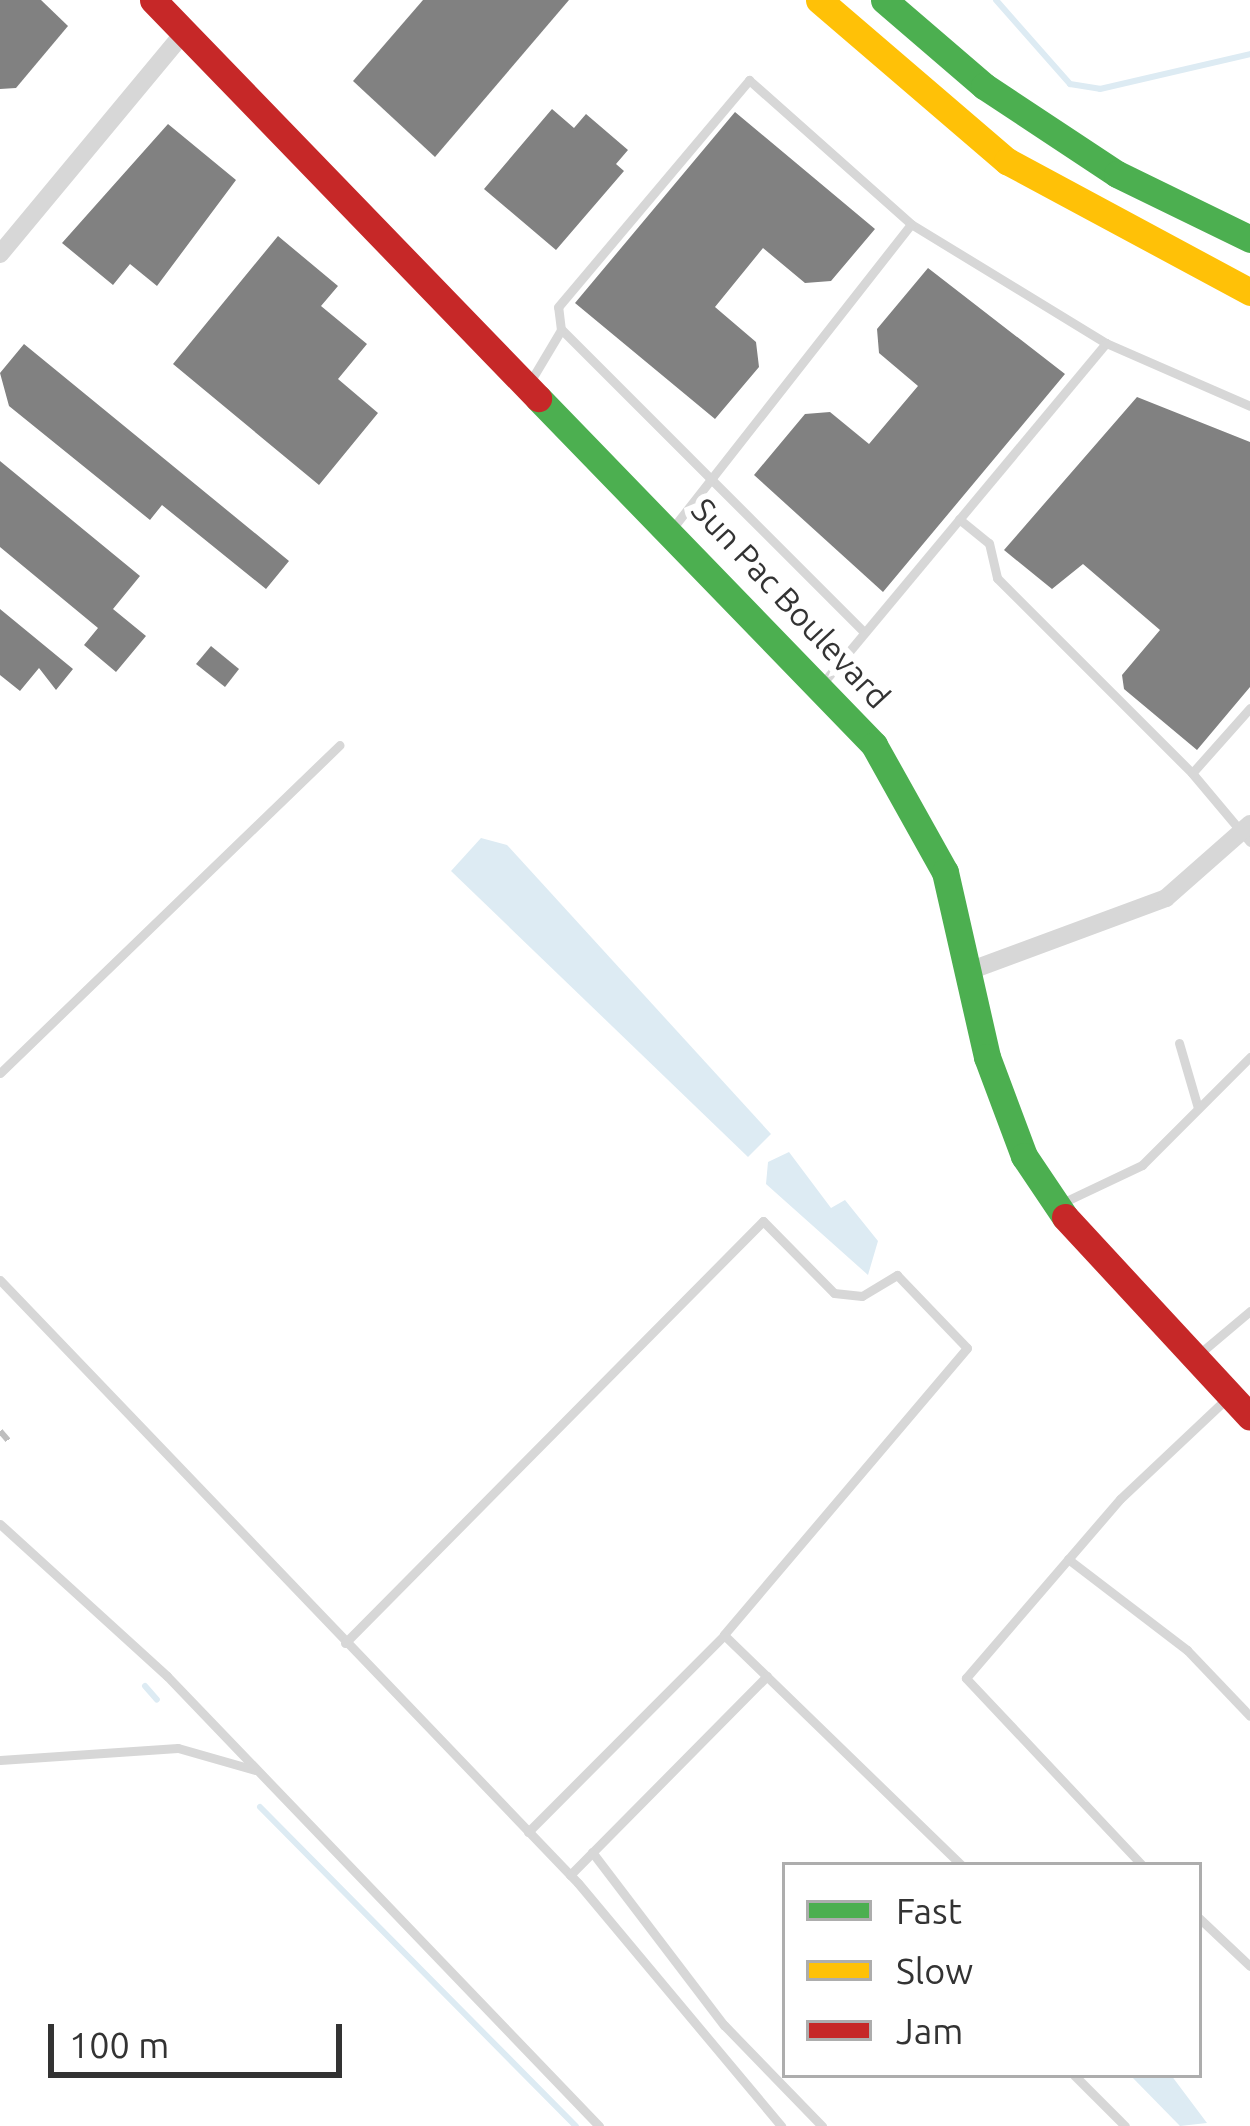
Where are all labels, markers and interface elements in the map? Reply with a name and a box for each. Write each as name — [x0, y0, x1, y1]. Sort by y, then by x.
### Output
street label: Sun Pac Boulevard — [684, 490, 898, 716]
legend — [782, 1862, 1202, 2078]
text: Fast — [896, 1890, 962, 1931]
text: Slow — [896, 1950, 973, 1991]
scale bar — [54, 2000, 348, 2074]
text: Jam — [896, 2010, 963, 2051]
text: 100 m — [69, 2024, 169, 2065]

